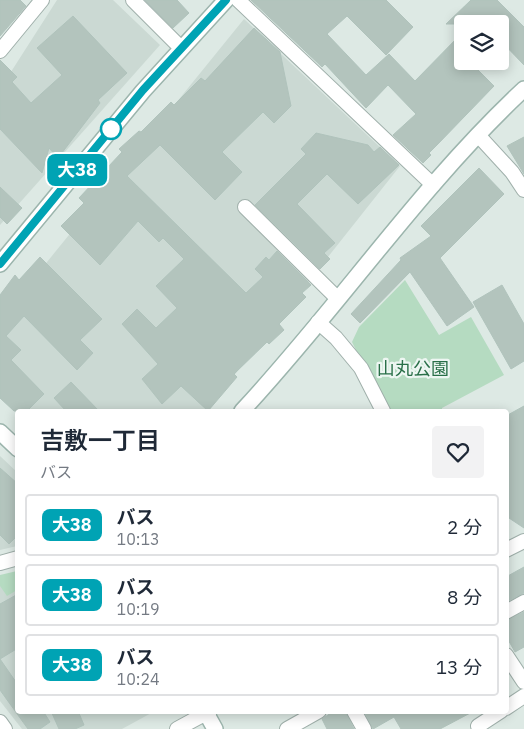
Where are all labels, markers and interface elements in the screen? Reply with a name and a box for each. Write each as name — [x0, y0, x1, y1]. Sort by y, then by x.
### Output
map controls — [454, 15, 509, 70]
button: layers — [454, 15, 509, 70]
unlabelled marker — [100, 118, 122, 140]
line badge: 大38 — [48, 154, 106, 186]
text: 大38 — [57, 158, 97, 181]
park label: 山丸公園 — [377, 357, 449, 380]
text: 吉敷一丁目 — [40, 424, 160, 456]
button: heart — [432, 426, 484, 478]
text: バス — [40, 462, 72, 482]
text: バス — [117, 505, 155, 529]
text: 大38 — [52, 513, 92, 536]
text: 2 分 — [447, 515, 482, 539]
text: 10:13 — [117, 529, 160, 549]
text: バス — [117, 575, 155, 599]
text: 大38 — [52, 583, 92, 606]
text: 8 分 — [447, 585, 482, 609]
text: 10:19 — [117, 599, 160, 619]
text: バス — [117, 645, 155, 669]
text: 大38 — [52, 653, 92, 676]
text: 13 分 — [436, 655, 482, 679]
text: 10:24 — [117, 669, 160, 689]

